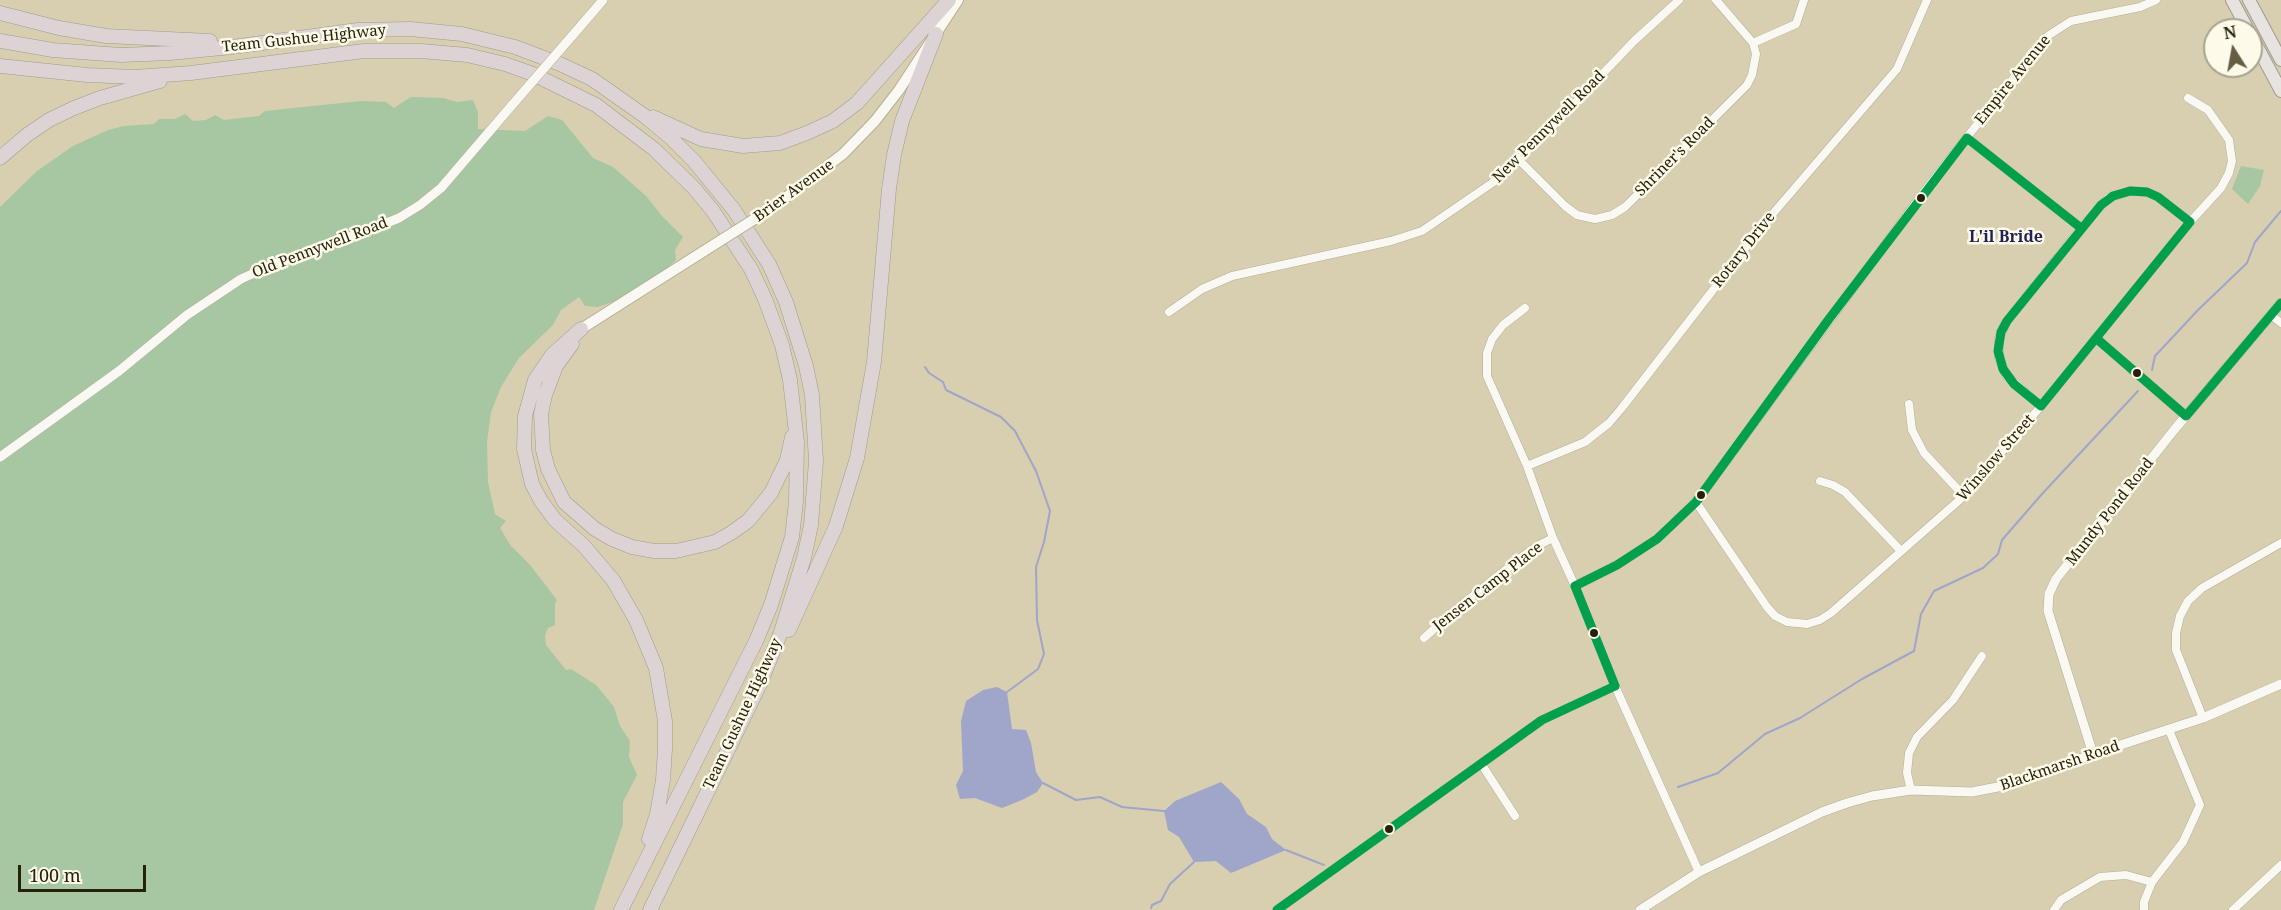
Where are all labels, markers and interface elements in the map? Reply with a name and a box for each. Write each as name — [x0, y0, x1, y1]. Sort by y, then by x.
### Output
north arrow — [2203, 18, 2263, 78]
text: N — [2222, 20, 2238, 44]
street label: Team Gushue Highway — [221, 21, 387, 57]
street label: Empire Avenue — [1971, 32, 2055, 128]
street label: New Pennywell Road — [1489, 67, 1609, 187]
street label: Shriner's Road — [1632, 114, 1718, 200]
street label: Brier Avenue — [751, 156, 837, 226]
unlabelled marker — [1915, 192, 1927, 204]
street label: Rotary Drive — [1709, 209, 1779, 291]
street label: Old Pennywell Road — [250, 214, 390, 282]
district label: L'il Bride — [1969, 227, 2043, 247]
unlabelled marker — [2131, 367, 2143, 379]
street label: Winslow Street — [1953, 411, 2039, 505]
street label: Mundy Pond Road — [2062, 455, 2158, 569]
unlabelled marker — [1695, 489, 1707, 501]
street label: Jensen Camp Place — [1430, 539, 1546, 635]
unlabelled marker — [1588, 627, 1600, 639]
street label: Team Gushue Highway — [700, 636, 786, 792]
street label: Blackmarsh Road — [1998, 737, 2122, 795]
unlabelled marker — [1383, 823, 1395, 835]
scale bar — [21, 853, 148, 891]
text: 100 m — [29, 863, 81, 887]

